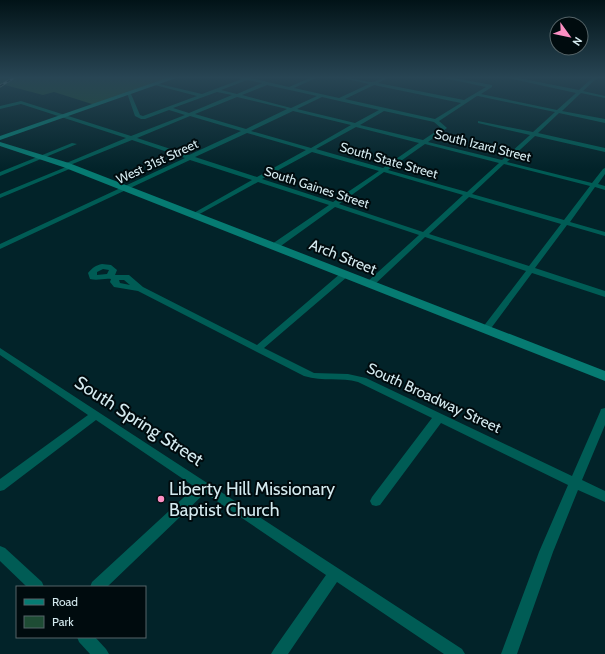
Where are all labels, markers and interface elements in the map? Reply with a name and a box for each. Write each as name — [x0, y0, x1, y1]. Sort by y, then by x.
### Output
north arrow — [549, 16, 589, 56]
text: N — [569, 34, 585, 49]
street label: South Izard Street — [433, 125, 534, 165]
street label: West 31st Street — [114, 135, 201, 187]
street label: South State Street — [338, 138, 440, 182]
street label: South Gaines Street — [263, 163, 372, 212]
street label: Arch Street — [307, 235, 379, 279]
street label: South Broadway Street — [364, 359, 504, 437]
street label: South Spring Street — [71, 371, 207, 471]
place label: Liberty Hill Missionary Baptist Church — [169, 478, 335, 521]
marker: Liberty Hill Missionary Baptist Church — [156, 494, 166, 504]
legend — [16, 586, 146, 638]
text: Road — [52, 594, 78, 609]
text: Park — [52, 614, 74, 629]

